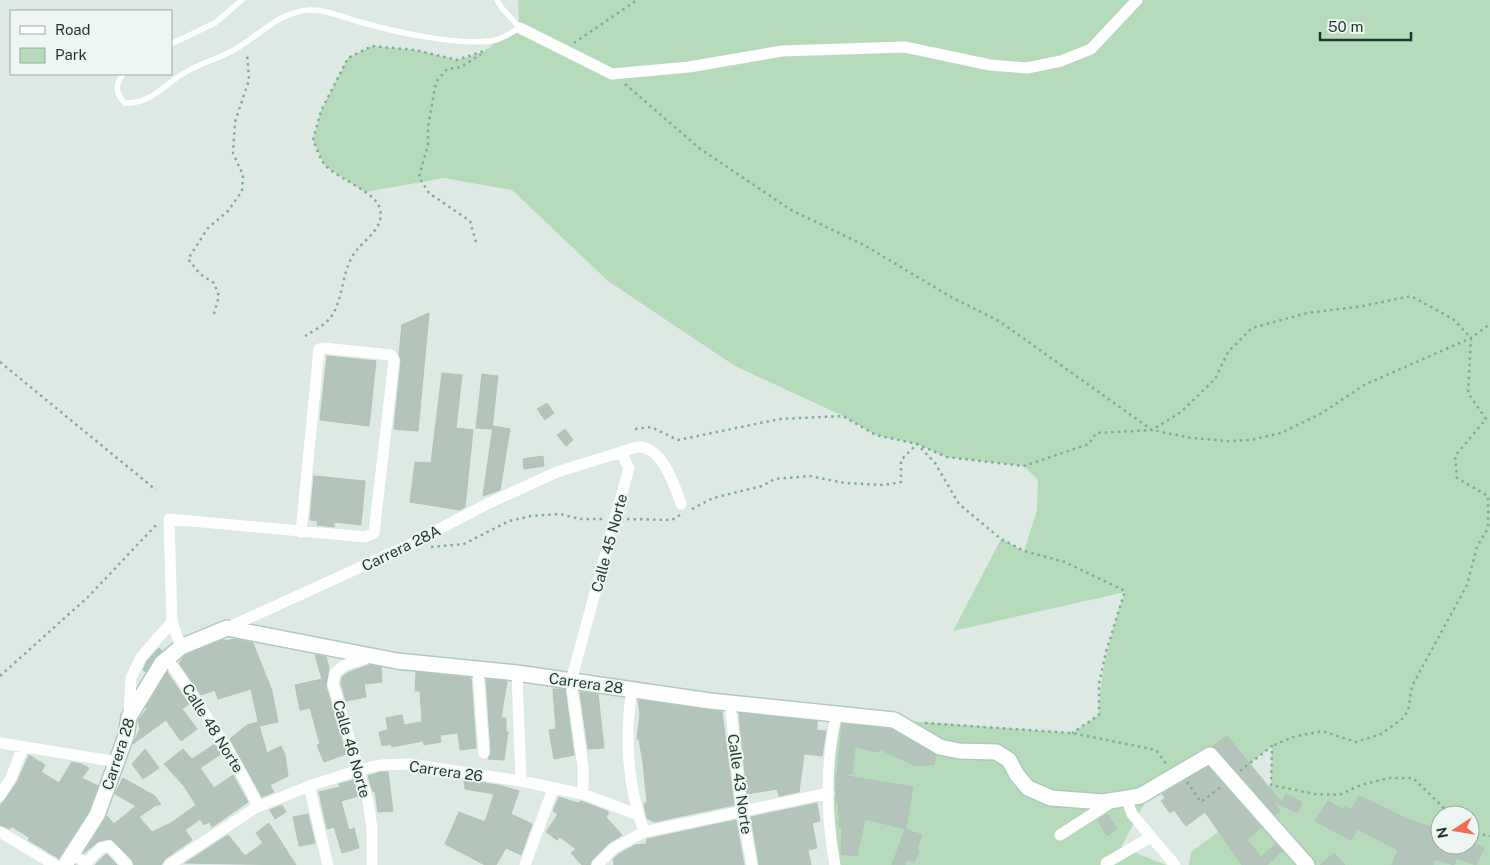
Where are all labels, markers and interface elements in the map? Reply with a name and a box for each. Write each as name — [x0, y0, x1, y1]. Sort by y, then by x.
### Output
legend — [10, 10, 172, 75]
scale bar — [1320, 10, 1411, 42]
text: 50 m — [1328, 18, 1363, 35]
text: Road — [55, 21, 91, 38]
text: Park — [55, 46, 87, 63]
street label: Calle 45 Norte — [588, 492, 630, 594]
street label: Carrera 28A — [359, 521, 443, 574]
street label: Carrera 28 — [548, 669, 624, 697]
street label: Calle 48 Norte — [179, 681, 247, 775]
street label: Calle 46 Norte — [330, 698, 374, 800]
street label: Carrera 28 — [98, 716, 138, 792]
street label: Calle 43 Norte — [725, 733, 755, 835]
street label: Carrera 26 — [408, 757, 484, 785]
north arrow — [1430, 805, 1480, 855]
text: N — [1433, 826, 1451, 840]

